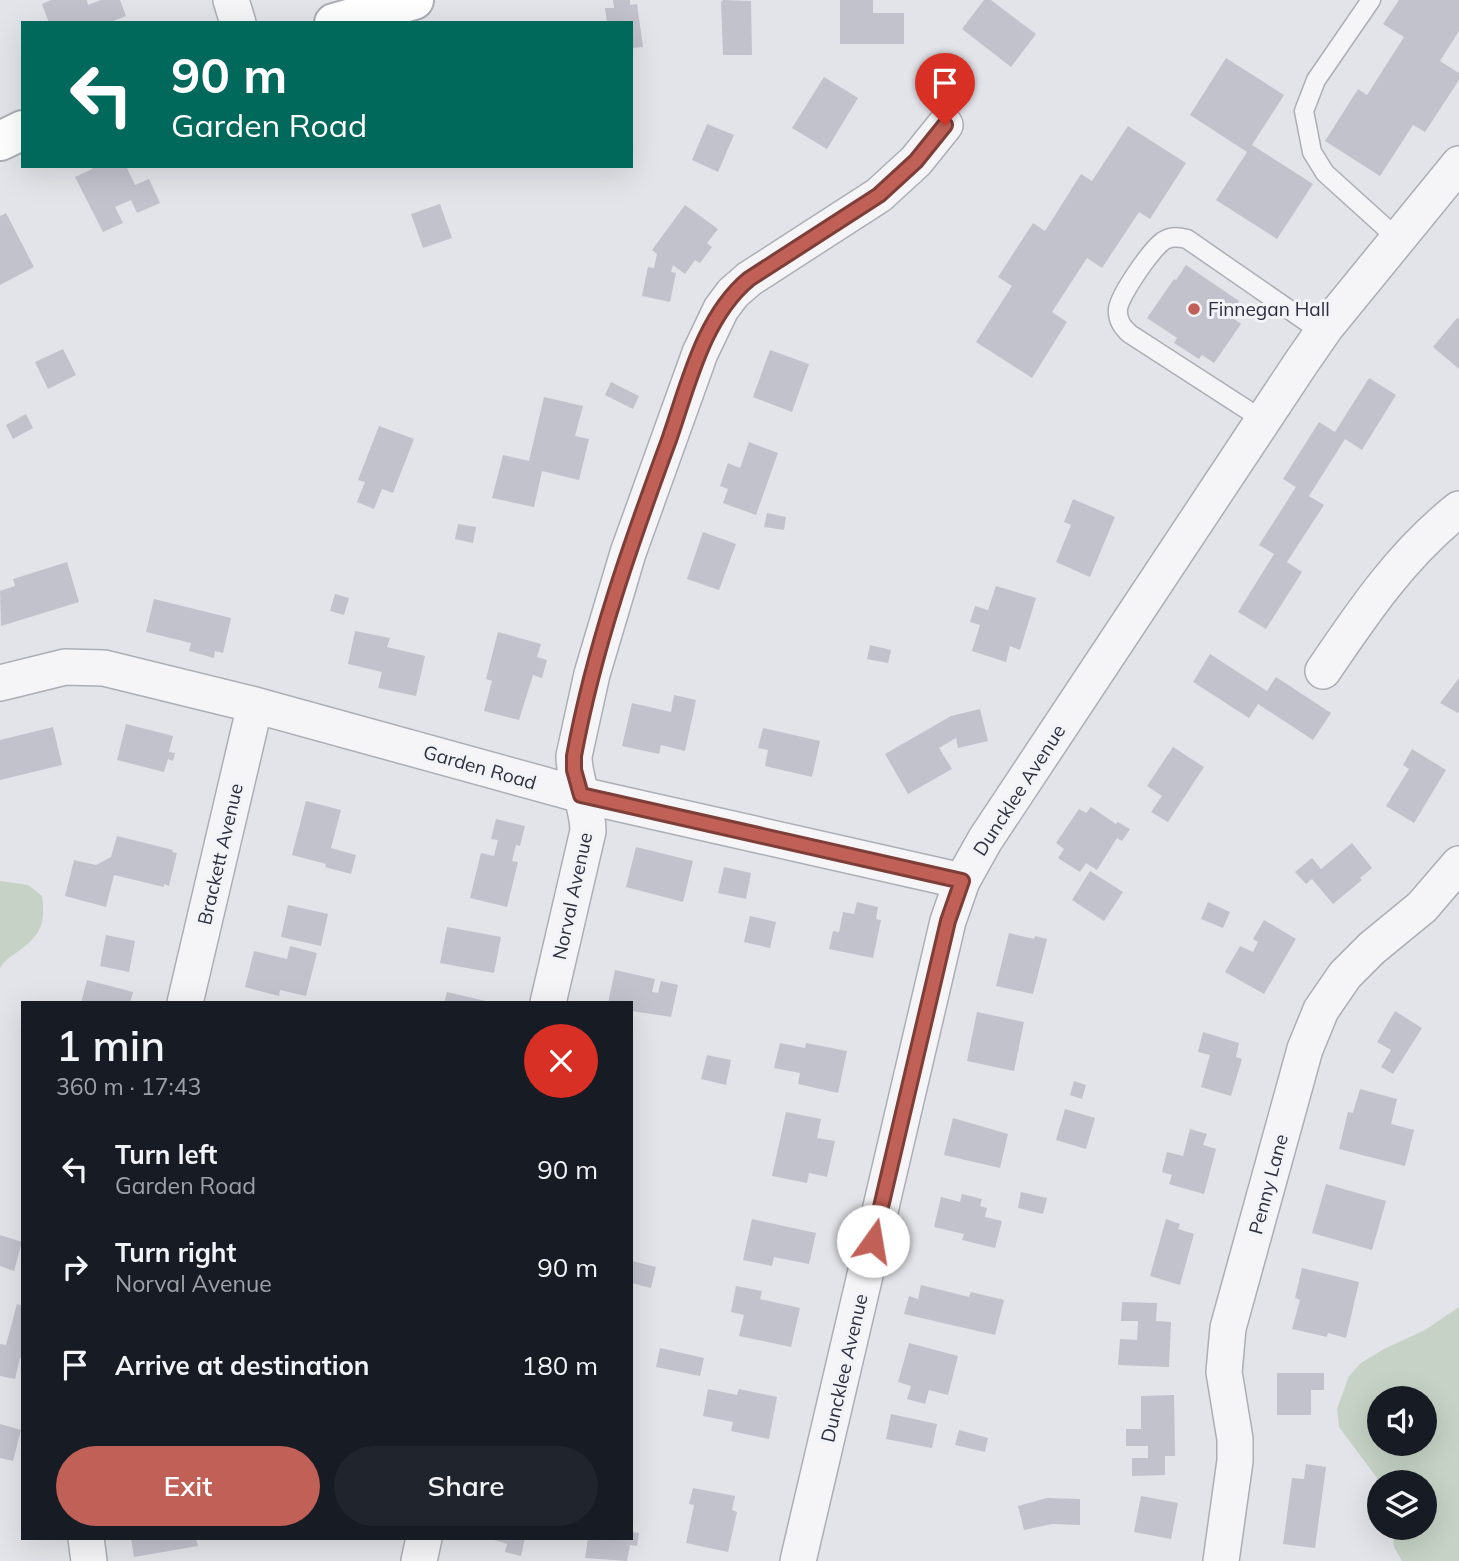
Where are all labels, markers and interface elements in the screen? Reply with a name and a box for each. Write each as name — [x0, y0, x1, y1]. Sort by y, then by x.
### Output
text: 90 m — [171, 44, 287, 105]
icon: left — [56, 49, 147, 140]
pin — [915, 53, 975, 125]
icon: arrive — [926, 64, 964, 102]
text: Garden Road — [171, 105, 367, 145]
place label: Finnegan Hall — [1208, 297, 1330, 321]
marker: Finnegan Hall — [1186, 301, 1202, 317]
street label: Duncklee Avenue — [968, 720, 1070, 860]
street label: Garden Road — [421, 739, 539, 795]
street label: Brackett Avenue — [192, 781, 248, 927]
street label: Norval Avenue — [547, 830, 597, 962]
text: 1 min — [56, 1019, 165, 1072]
button: close — [524, 1024, 598, 1098]
text: 360 m · 17:43 — [56, 1072, 201, 1101]
street label: Penny Lane — [1243, 1131, 1293, 1237]
text: Turn left — [115, 1138, 217, 1171]
icon: left — [56, 1150, 94, 1188]
text: 90 m — [537, 1153, 598, 1186]
text: Garden Road — [115, 1171, 256, 1200]
position arrow — [836, 1204, 910, 1278]
text: Turn right — [115, 1236, 236, 1269]
icon: right — [56, 1248, 94, 1286]
text: 90 m — [537, 1251, 598, 1284]
text: Norval Avenue — [115, 1269, 272, 1298]
street label: Duncklee Avenue — [815, 1291, 873, 1445]
icon: arrive — [56, 1346, 94, 1384]
text: Arrive at destination — [115, 1349, 370, 1382]
text: 180 m — [522, 1349, 598, 1382]
map controls — [1367, 1386, 1437, 1540]
button: sound — [1367, 1386, 1437, 1456]
button: Exit — [56, 1446, 320, 1526]
button: Share — [334, 1446, 598, 1526]
button: layers — [1367, 1470, 1437, 1540]

